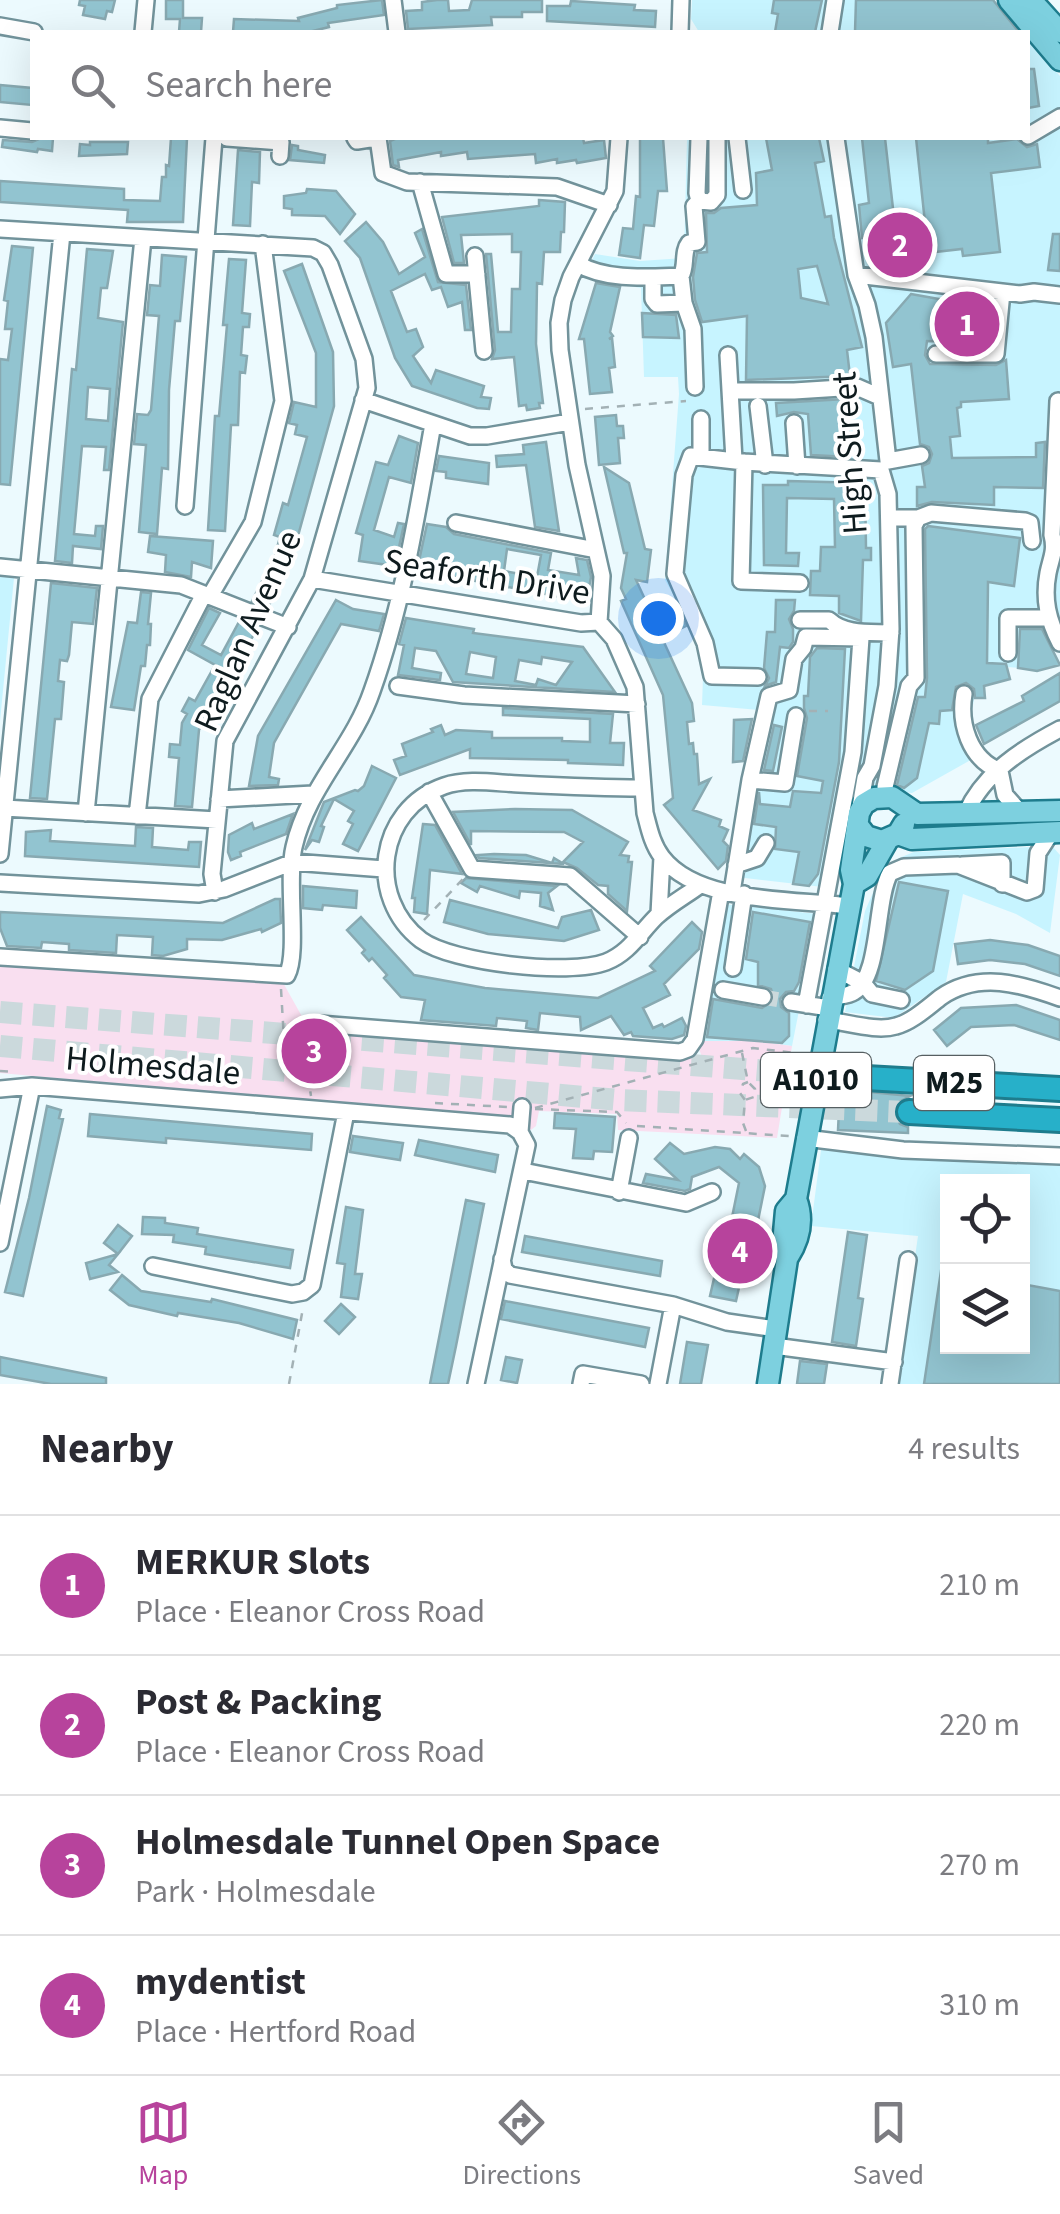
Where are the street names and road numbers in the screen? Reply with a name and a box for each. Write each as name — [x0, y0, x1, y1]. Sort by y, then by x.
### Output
street label: High Street — [819, 370, 881, 536]
street label: Raglan Avenue — [181, 522, 315, 740]
street label: Seaforth Drive — [380, 536, 594, 618]
street label: Holmesdale — [64, 1033, 242, 1099]
road number: A1010 — [761, 1053, 871, 1107]
road number: M25 — [914, 1056, 994, 1110]

